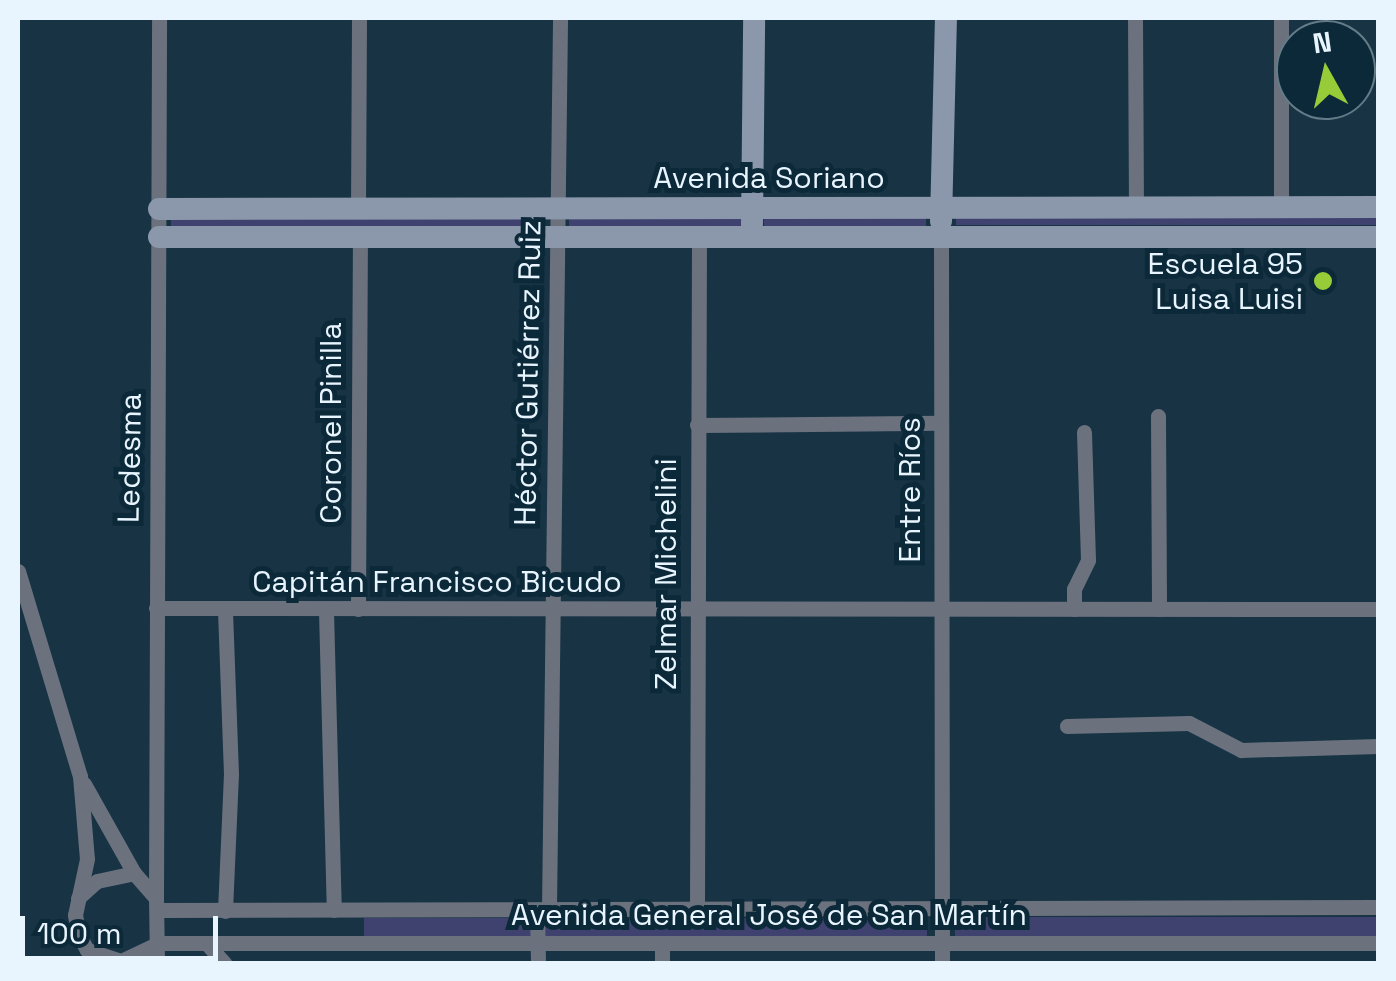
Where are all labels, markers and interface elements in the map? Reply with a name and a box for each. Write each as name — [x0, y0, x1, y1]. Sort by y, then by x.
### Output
north arrow — [1276, 20, 1376, 120]
text: N — [1310, 23, 1334, 61]
street label: Avenida Soriano — [653, 160, 885, 196]
street label: Héctor Gutiérrez Ruiz — [507, 220, 549, 526]
place label: Escuela 95 Luisa Luisi — [1148, 246, 1303, 316]
marker: Escuela 95 Luisa Luisi — [1312, 270, 1334, 292]
street label: Coronel Pinilla — [313, 322, 349, 524]
street label: Ledesma — [111, 393, 149, 523]
street label: Entre Ríos — [892, 417, 928, 563]
street label: Zelmar Michelini — [648, 458, 684, 690]
street label: Capitán Francisco Bicudo — [252, 564, 622, 600]
scale bar — [25, 896, 222, 958]
street label: Avenida General José de San Martín — [511, 897, 1027, 933]
text: 100 m — [37, 914, 122, 953]

